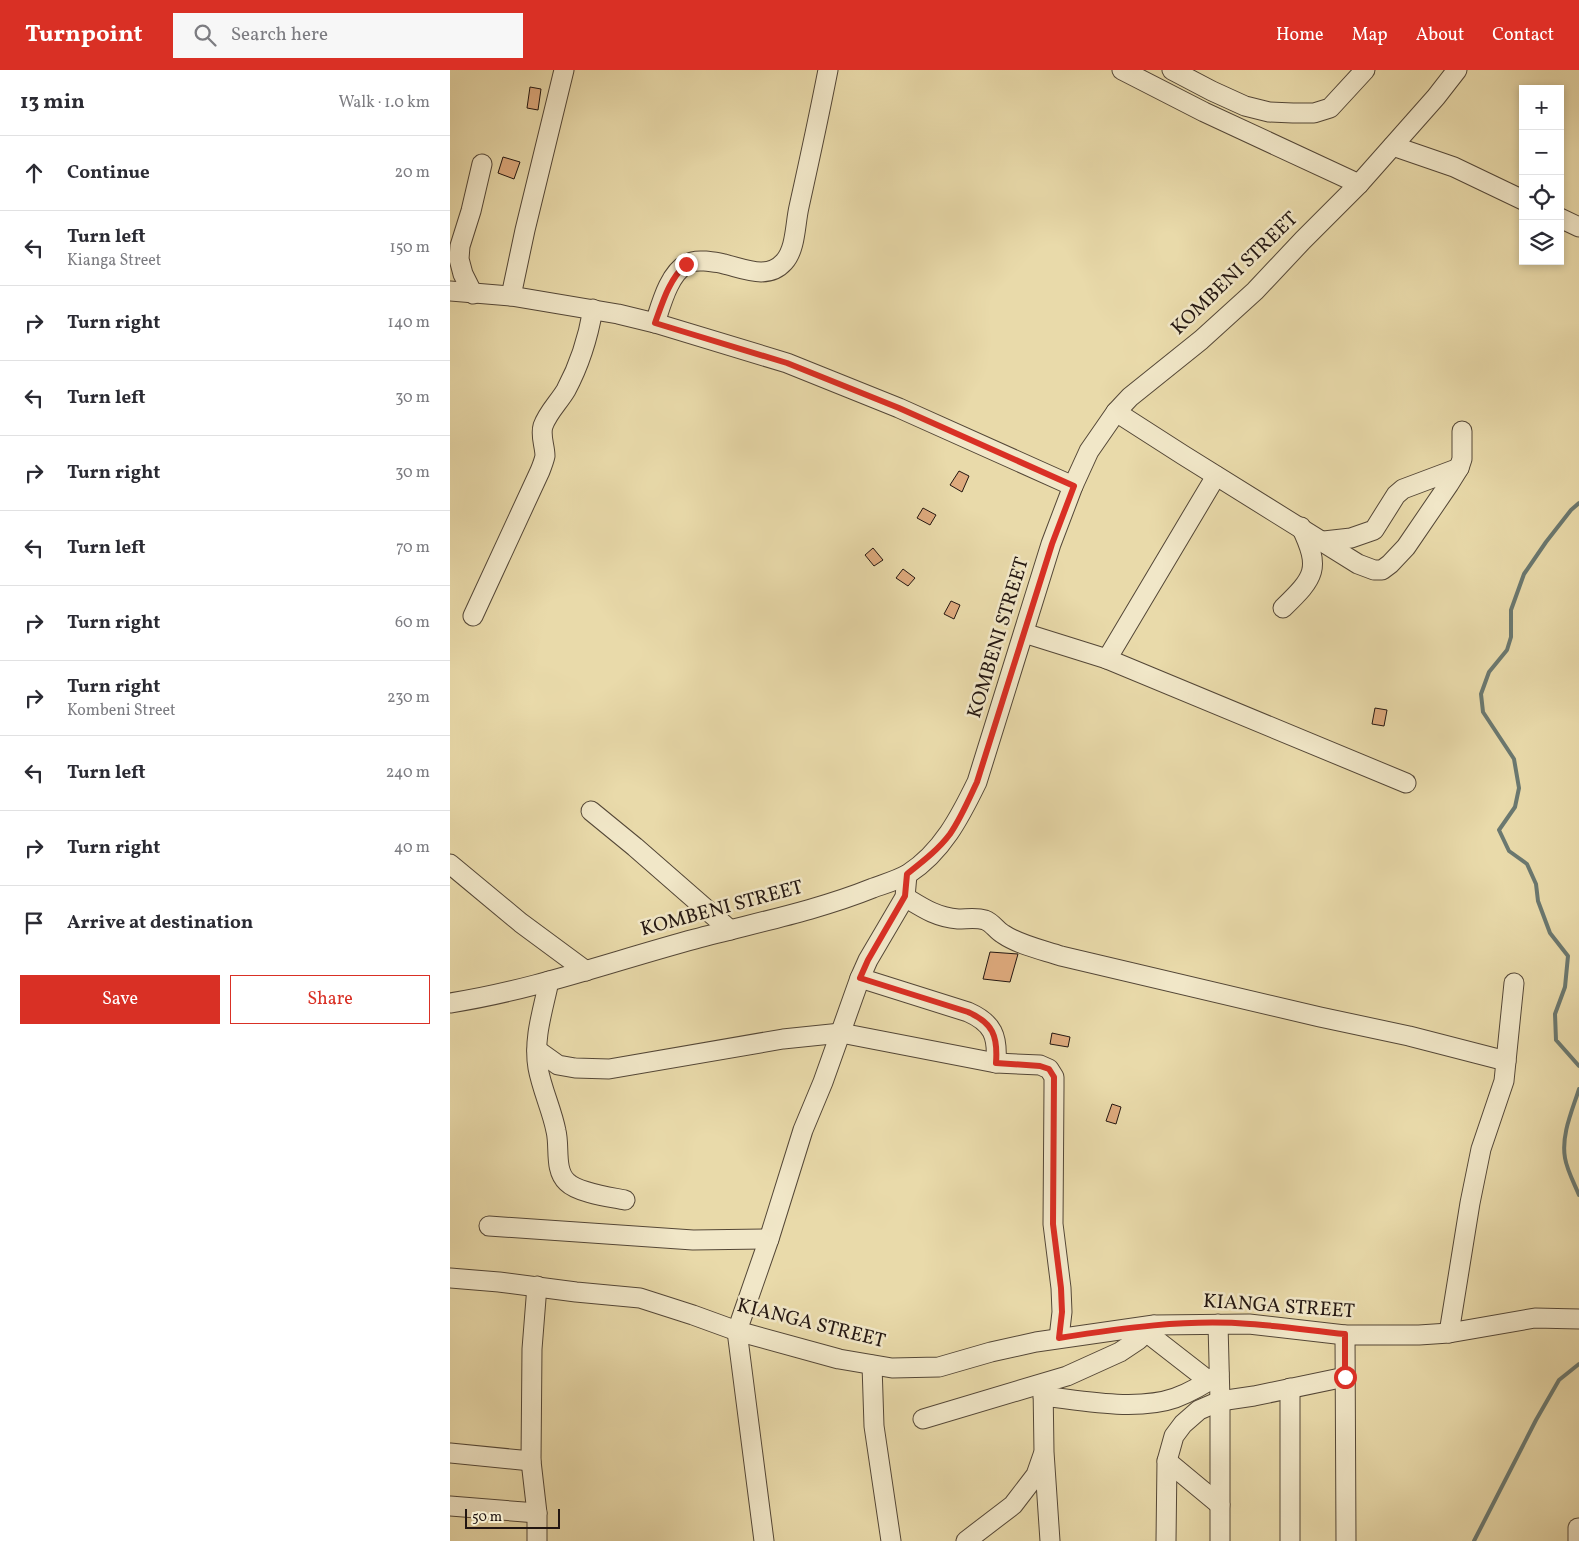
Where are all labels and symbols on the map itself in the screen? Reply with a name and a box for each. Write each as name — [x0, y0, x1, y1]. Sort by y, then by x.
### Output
street label: KOMBENI STREET — [1165, 206, 1305, 342]
route end — [675, 253, 698, 276]
street label: KOMBENI STREET — [961, 554, 1037, 722]
street label: KOMBENI STREET — [638, 874, 807, 944]
street label: KIANGA STREET — [1202, 1288, 1356, 1326]
street label: KIANGA STREET — [734, 1292, 888, 1356]
route start — [1334, 1366, 1357, 1389]
scale bar — [465, 1506, 560, 1529]

